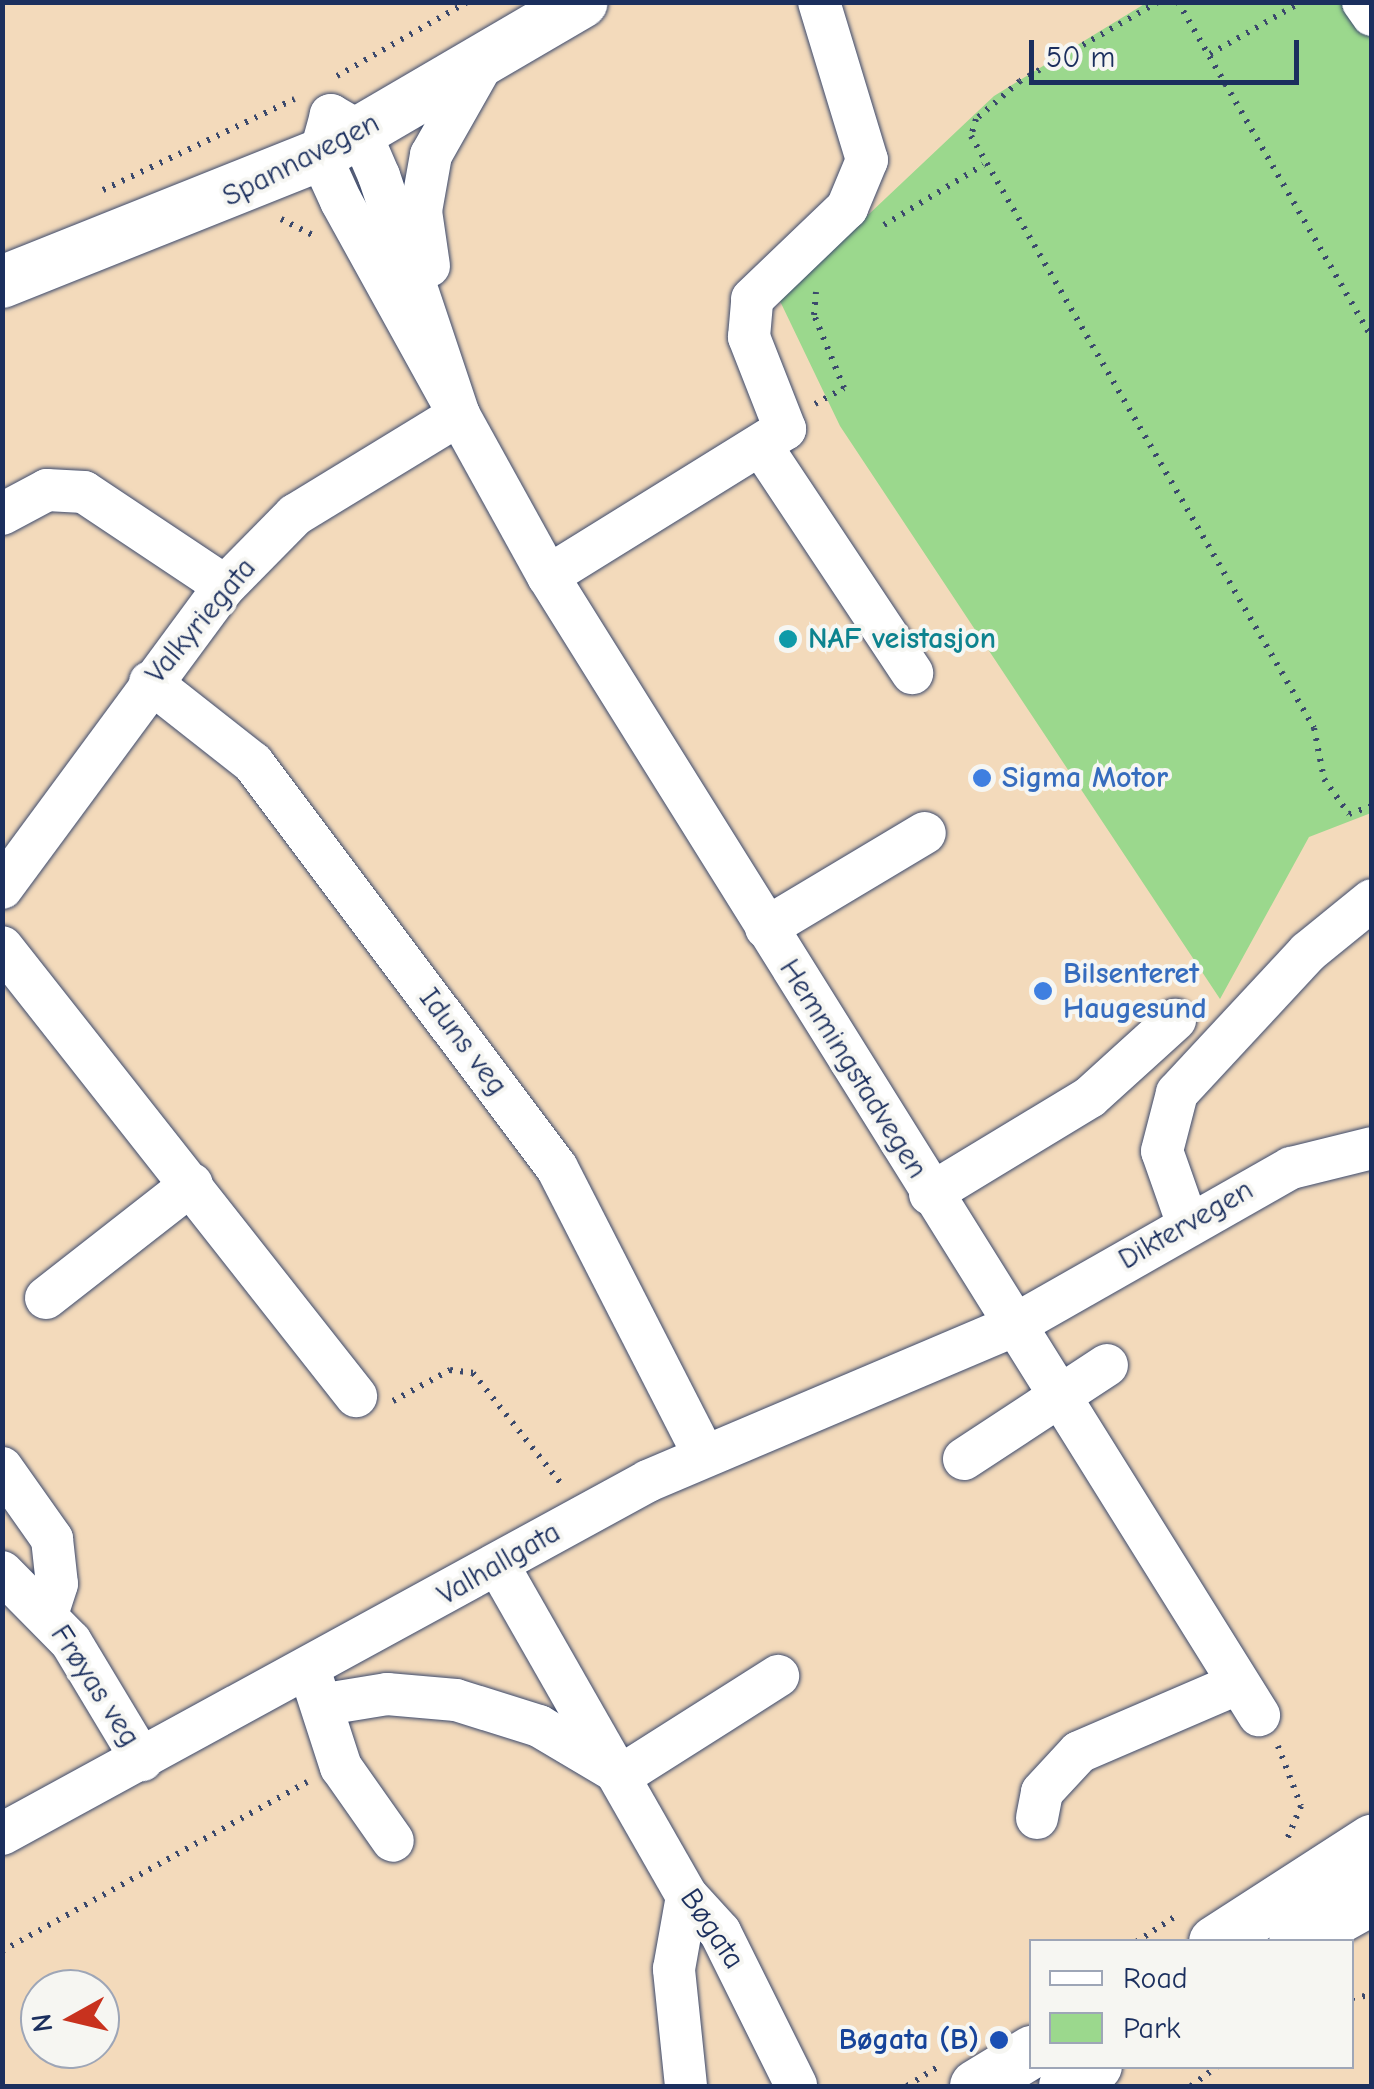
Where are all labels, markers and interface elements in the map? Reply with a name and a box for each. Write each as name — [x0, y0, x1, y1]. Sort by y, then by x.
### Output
scale bar — [1034, 20, 1304, 82]
text: 50 m — [1046, 40, 1115, 75]
street label: Spannavegen — [217, 105, 385, 215]
street label: Valkyriegata — [138, 551, 264, 691]
place label: NAF veistasjon — [808, 621, 996, 657]
marker: NAF veistasjon — [777, 628, 799, 650]
place label: Sigma Motor — [1002, 760, 1168, 796]
marker: Sigma Motor — [971, 767, 993, 789]
street label: Hemmingstadvegen — [771, 953, 935, 1185]
place label: Bilsenteret Haugesund — [1063, 956, 1207, 1026]
marker: Bilsenteret Haugesund — [1032, 980, 1054, 1002]
street label: Iduns veg — [411, 981, 515, 1103]
street label: Diktervegen — [1112, 1172, 1260, 1278]
street label: Valhallgata — [431, 1514, 567, 1614]
street label: Frøyas veg — [42, 1618, 148, 1754]
street label: Bøgata — [672, 1882, 752, 1976]
legend — [1029, 1939, 1354, 2069]
text: Road — [1123, 1961, 1188, 1996]
north arrow — [20, 1969, 120, 2069]
text: Park — [1123, 2011, 1180, 2046]
text: N — [25, 2012, 59, 2034]
place label: Bøgata (B) — [839, 2022, 979, 2058]
marker: Bøgata (B) — [988, 2029, 1010, 2051]

